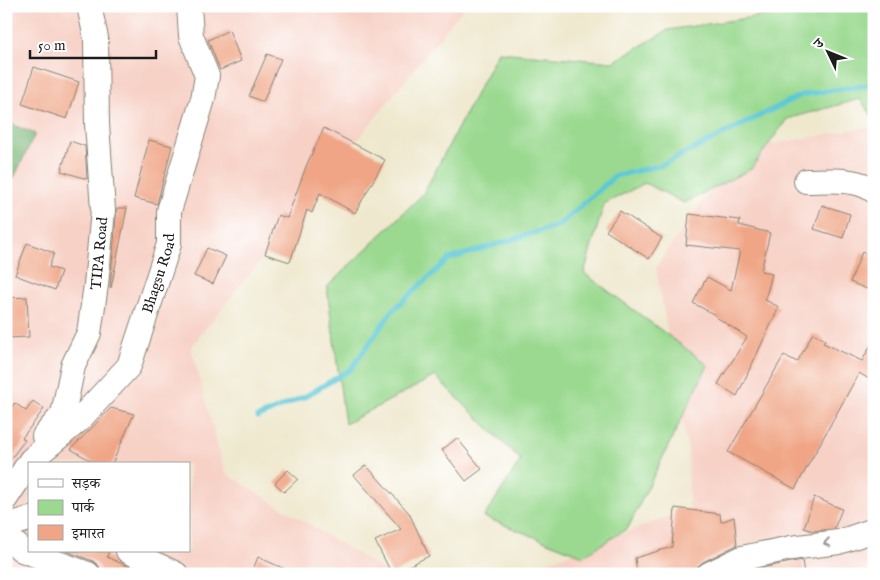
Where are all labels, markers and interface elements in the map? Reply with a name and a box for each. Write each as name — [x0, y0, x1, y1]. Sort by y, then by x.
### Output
scale bar — [30, 28, 156, 60]
north arrow — [802, 28, 852, 78]
text: उ — [810, 34, 829, 53]
text: 50 m — [38, 36, 66, 55]
street label: TIPA Road — [87, 215, 112, 291]
street label: Bhagsu Road — [138, 233, 179, 316]
legend — [28, 462, 190, 552]
text: सड़क — [71, 474, 101, 493]
text: पार्क — [71, 498, 95, 517]
text: इमारत — [71, 524, 106, 543]
one-way arrow — [823, 538, 831, 548]

